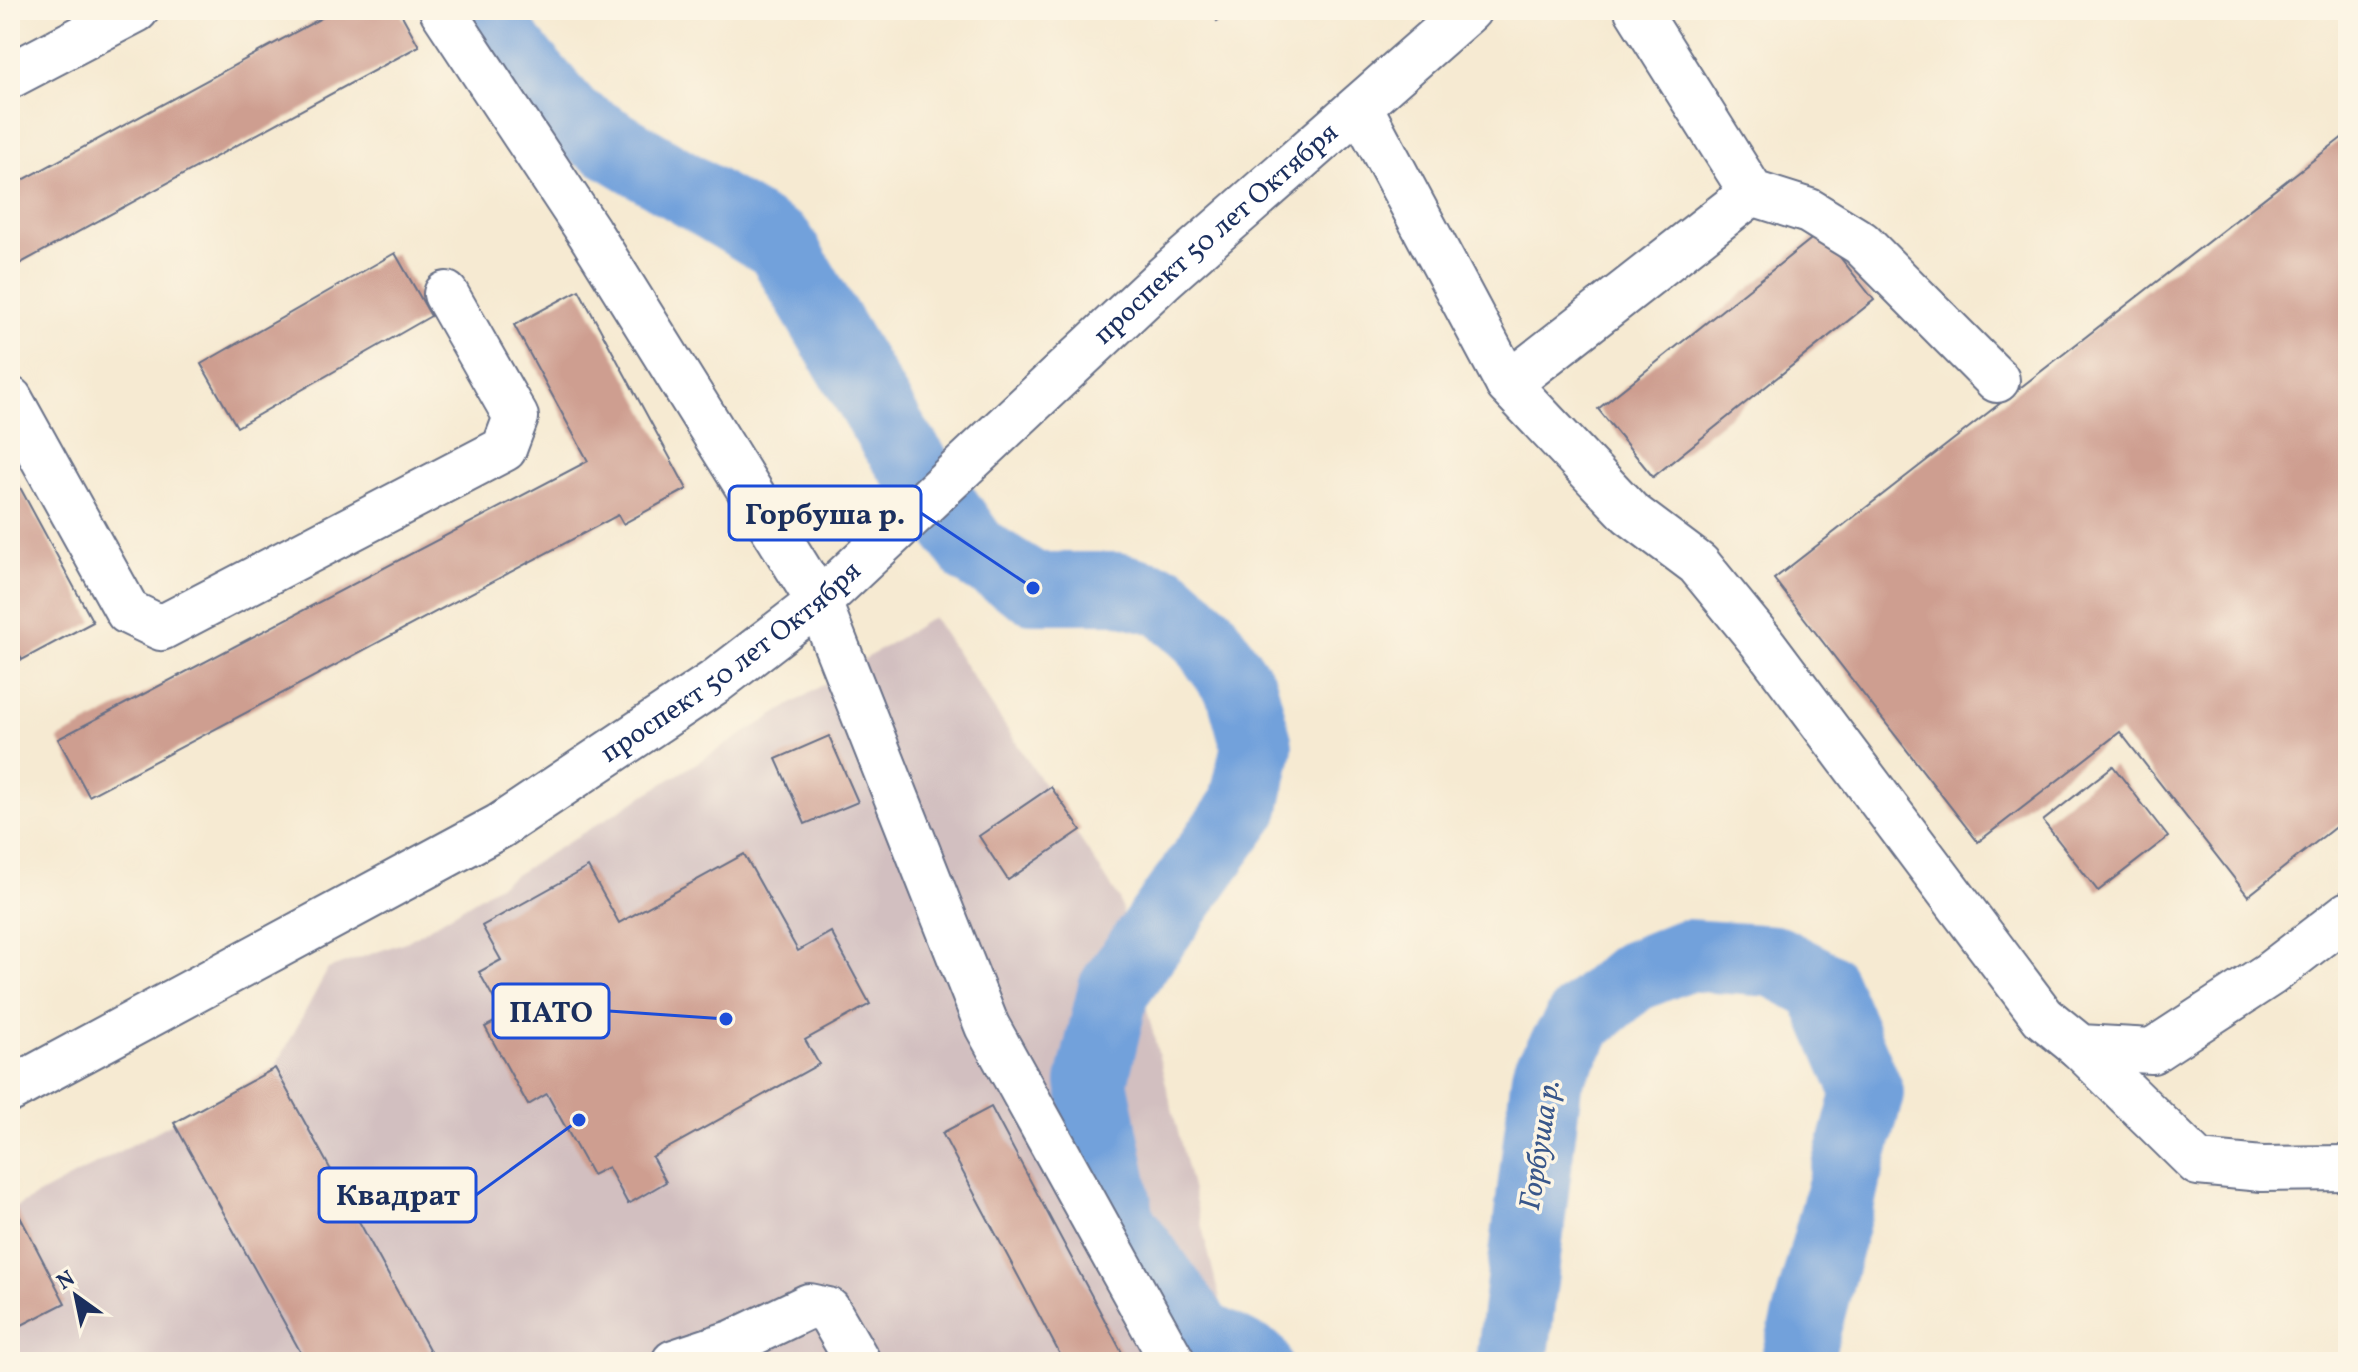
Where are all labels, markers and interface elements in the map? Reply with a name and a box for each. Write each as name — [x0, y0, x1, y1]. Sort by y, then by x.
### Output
street label: проспект 50 лет Октября — [1085, 114, 1347, 354]
callout: Горбуша р. — [729, 486, 921, 540]
text: Горбуша р. — [745, 495, 905, 537]
street label: проспект 50 лет Октября — [593, 552, 870, 773]
callout: ПАТО — [493, 984, 609, 1038]
text: ПАТО — [509, 993, 593, 1035]
water label: Горбуша р. — [1510, 1077, 1572, 1213]
callout: Квадрат — [319, 1168, 476, 1222]
text: Квадрат — [336, 1176, 461, 1218]
north arrow — [36, 1256, 116, 1336]
text: N — [51, 1264, 82, 1299]

